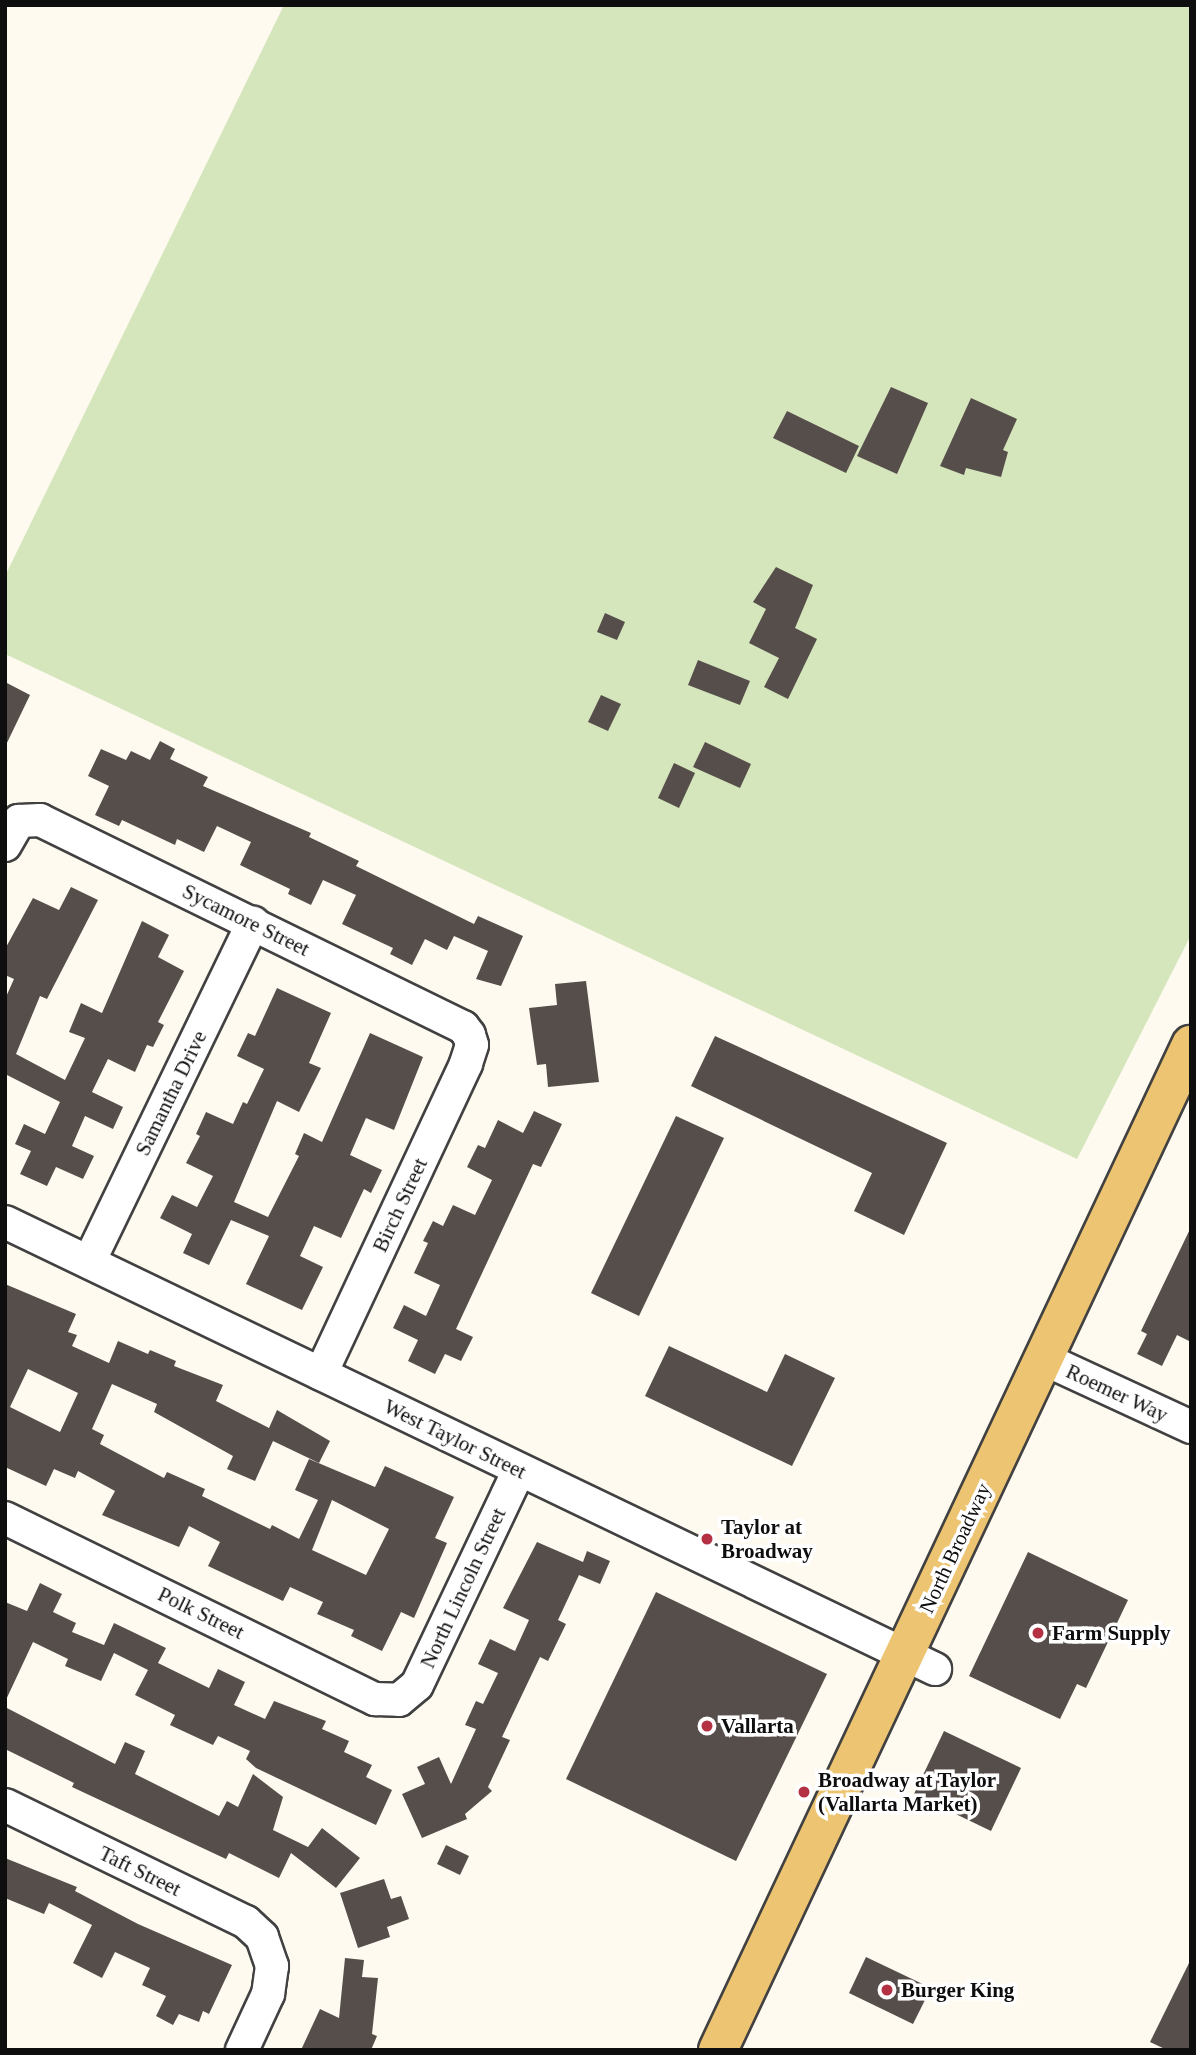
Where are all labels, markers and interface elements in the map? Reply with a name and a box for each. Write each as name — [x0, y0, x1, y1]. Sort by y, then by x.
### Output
street label: Sycamore Street — [178, 878, 314, 962]
street label: Samantha Drive — [130, 1026, 212, 1160]
street label: Birch Street — [367, 1154, 433, 1256]
street label: Roemer Way — [1062, 1358, 1172, 1428]
street label: West Taylor Street — [380, 1394, 530, 1484]
street label: North Broadway — [914, 1479, 996, 1617]
street label: North Lincoln Street — [415, 1504, 511, 1672]
place label: Taylor at Broadway — [721, 1514, 813, 1564]
marker: Taylor at Broadway — [699, 1531, 715, 1547]
street label: Polk Street — [154, 1581, 248, 1645]
place label: Farm Supply — [1052, 1620, 1170, 1646]
marker: Farm Supply — [1030, 1625, 1046, 1641]
place label: Vallarta — [721, 1713, 794, 1739]
marker: Vallarta — [699, 1718, 715, 1734]
place label: Broadway at Taylor (Vallarta Market) — [818, 1767, 997, 1817]
marker: Broadway at Taylor (Vallarta Market) — [796, 1784, 812, 1800]
street label: Taft Street — [95, 1840, 185, 1902]
place label: Burger King — [901, 1977, 1015, 2003]
marker: Burger King — [879, 1982, 895, 1998]

